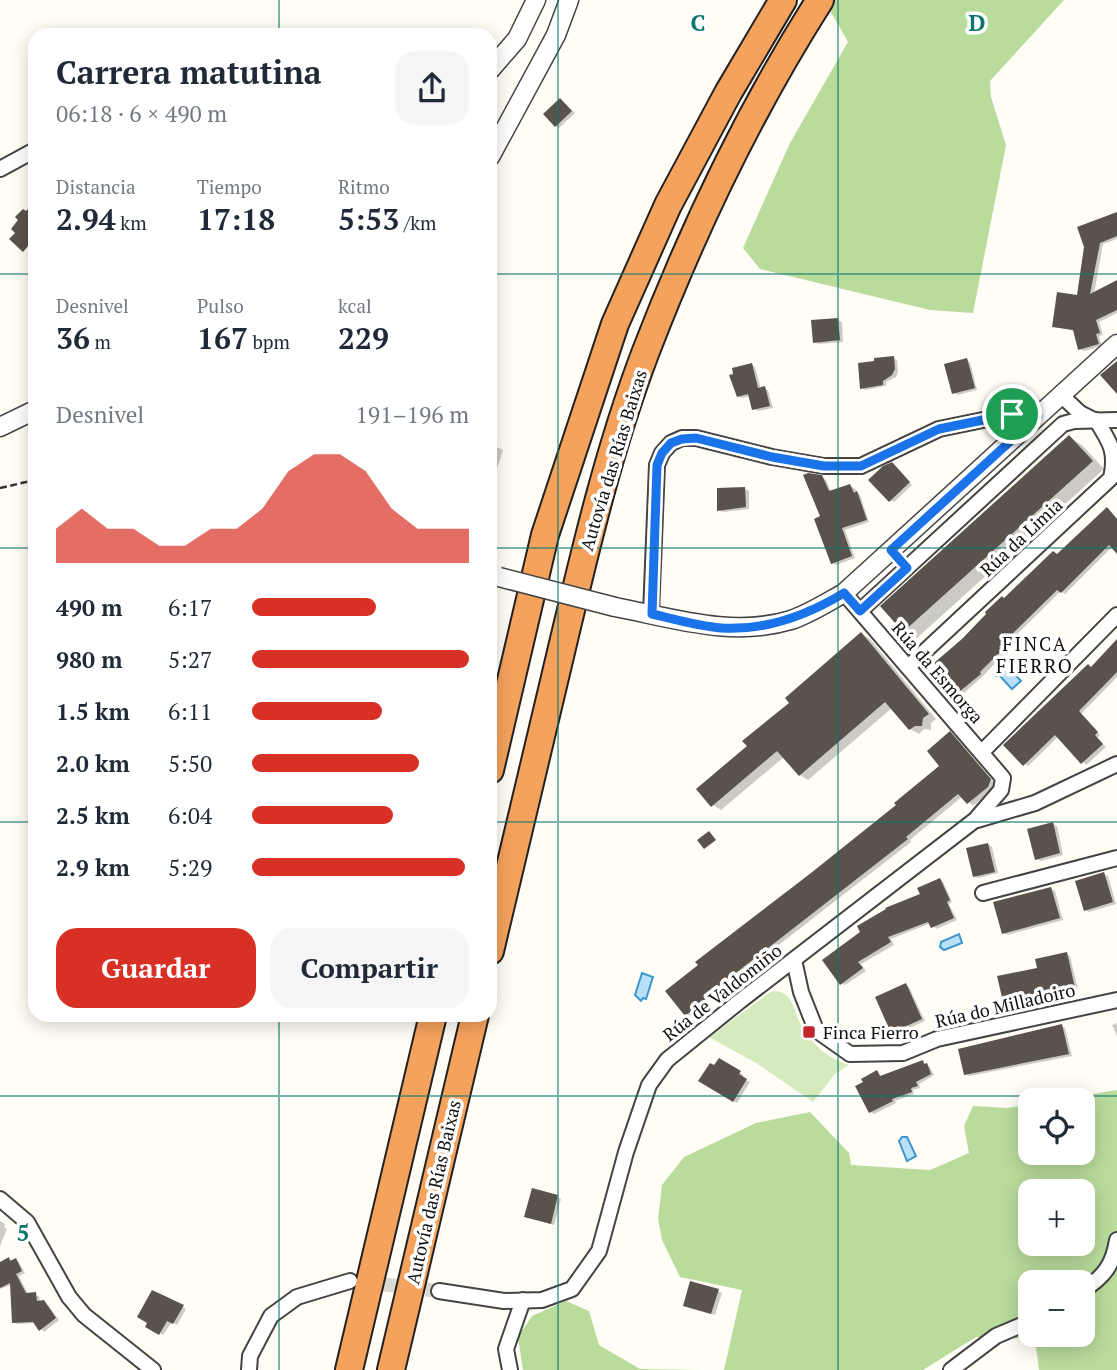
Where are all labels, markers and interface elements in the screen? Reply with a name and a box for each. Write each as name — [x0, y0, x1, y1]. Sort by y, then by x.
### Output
text: C — [691, 7, 706, 38]
text: D — [969, 7, 986, 38]
text: Carrera matutina — [56, 51, 322, 93]
button: share — [395, 51, 469, 125]
text: 06:18 · 6 × 490 m — [56, 98, 227, 129]
text: Distancia — [56, 174, 136, 199]
text: Tiempo — [197, 174, 262, 199]
text: Ritmo — [338, 174, 390, 199]
text: 2.94 — [56, 199, 116, 239]
text: 17:18 — [197, 199, 275, 239]
text: 5:53 — [338, 199, 399, 239]
text: km — [116, 210, 147, 235]
text: /km — [399, 210, 437, 235]
text: Desnivel — [56, 293, 129, 318]
text: Pulso — [197, 293, 244, 318]
text: kcal — [338, 293, 372, 318]
text: 36 — [56, 318, 90, 358]
text: 167 — [197, 318, 248, 358]
text: 229 — [338, 318, 389, 358]
text: m — [90, 329, 111, 354]
text: bpm — [248, 329, 290, 354]
street label: Autovía das Rías Baixas — [574, 367, 652, 553]
pin — [982, 384, 1042, 444]
icon: arrive — [993, 395, 1031, 433]
text: Desnivel — [56, 399, 144, 430]
text: 191–196 m — [356, 399, 469, 430]
street label: Rúa da Limia — [975, 493, 1067, 581]
text: 490 m — [56, 592, 122, 623]
text: 6:17 — [168, 592, 212, 623]
street label: Rúa da Esmorga — [887, 616, 989, 728]
district label: FINCA FIERRO — [996, 631, 1074, 678]
text: 980 m — [56, 644, 122, 675]
text: 5:27 — [168, 644, 212, 675]
text: 1.5 km — [56, 696, 130, 727]
text: 6:11 — [168, 696, 212, 727]
text: 2.0 km — [56, 748, 130, 779]
text: 5:50 — [168, 748, 212, 779]
text: 2.5 km — [56, 800, 130, 831]
text: 6:04 — [168, 800, 212, 831]
text: 2.9 km — [56, 852, 130, 883]
text: 5:29 — [168, 852, 212, 883]
button: Guardar — [56, 928, 256, 1008]
button: Compartir — [270, 928, 469, 1008]
street label: Rúa de Valdomiño — [657, 938, 787, 1046]
street label: Rúa do Milladoiro — [933, 977, 1077, 1033]
place label: Finca Fierro — [823, 1020, 919, 1044]
marker: Finca Fierro — [801, 1024, 817, 1040]
map controls — [1018, 1088, 1095, 1347]
button: locate — [1018, 1088, 1095, 1165]
street label: Autovía das Rías Baixas — [400, 1098, 466, 1286]
button: + — [1018, 1179, 1095, 1256]
text: 5 — [17, 1217, 30, 1248]
button: − — [1018, 1270, 1095, 1347]

